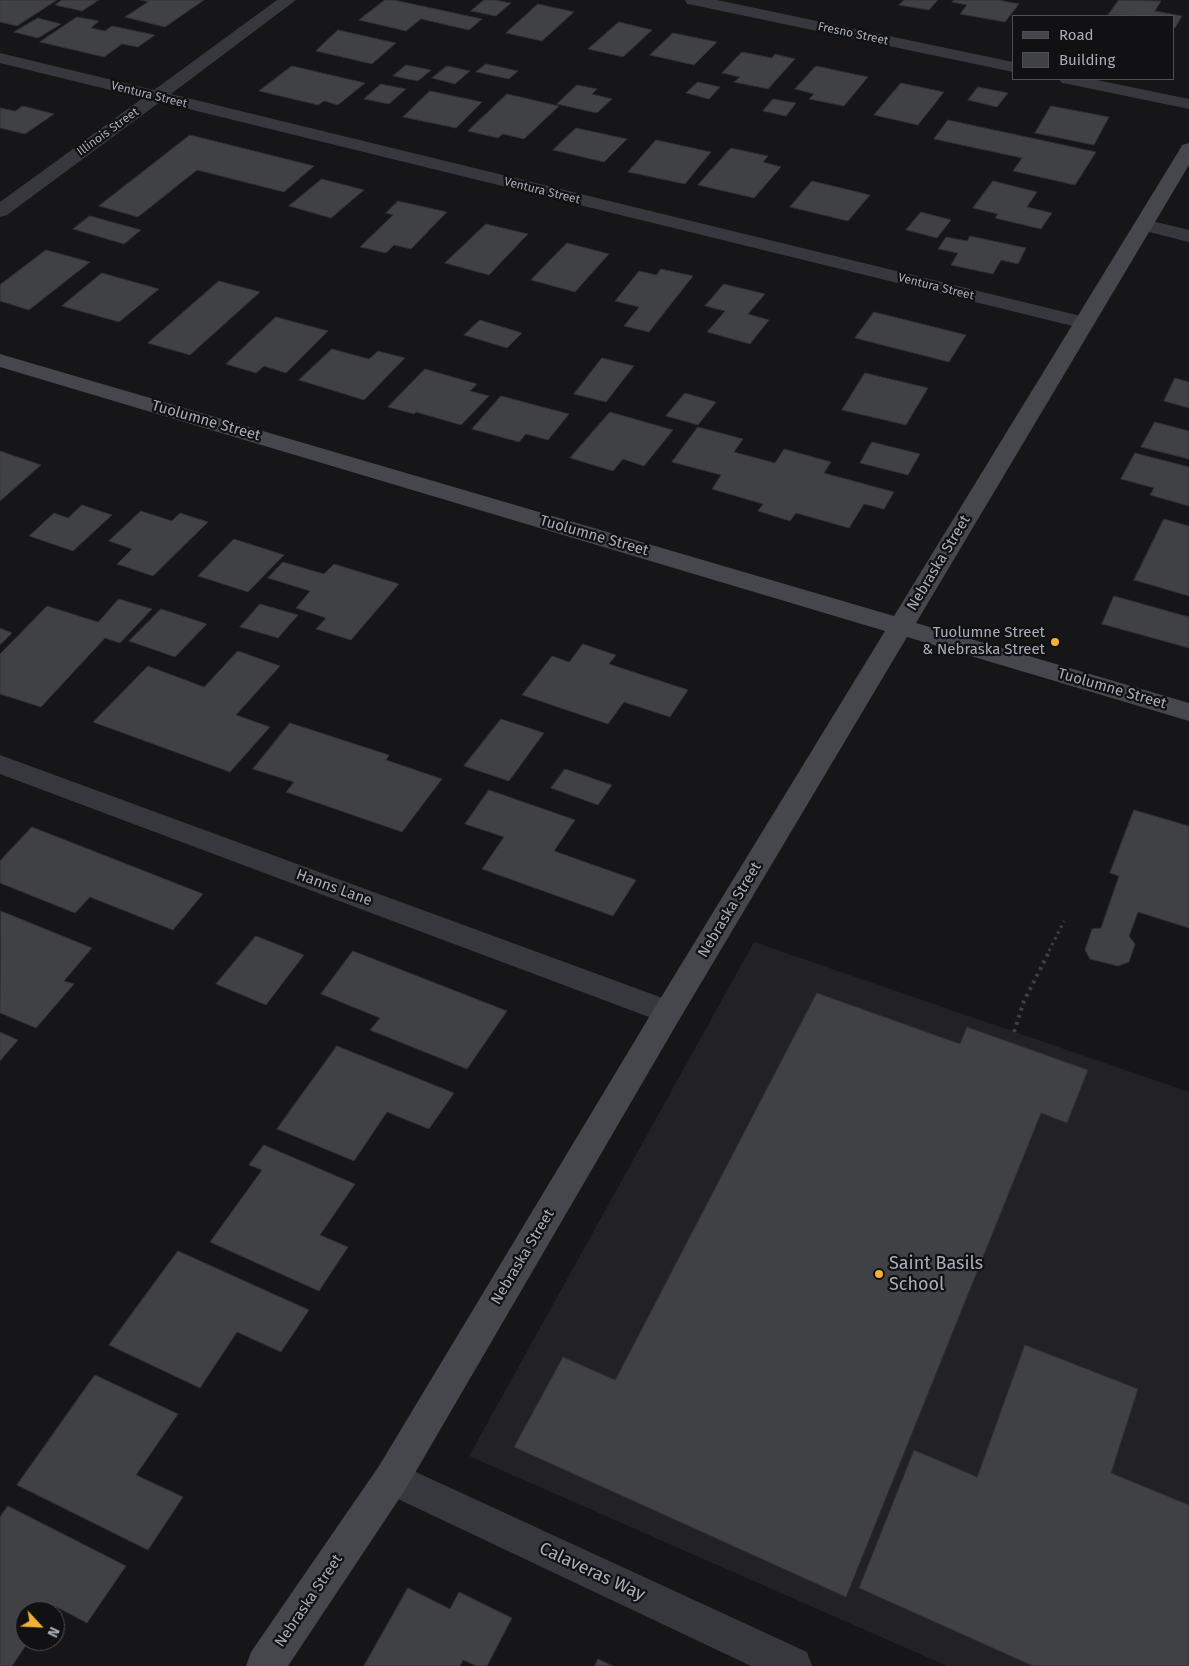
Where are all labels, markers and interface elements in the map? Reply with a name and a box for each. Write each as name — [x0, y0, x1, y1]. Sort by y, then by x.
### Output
legend — [1012, 15, 1174, 80]
street label: Fresno Street — [816, 20, 890, 48]
text: Road — [1059, 26, 1094, 44]
text: Building — [1059, 51, 1115, 69]
street label: Ventura Street — [110, 79, 188, 111]
street label: Illinois Street — [74, 105, 142, 159]
street label: Ventura Street — [503, 175, 581, 207]
street label: Ventura Street — [897, 271, 975, 303]
street label: Tuolumne Street — [150, 397, 262, 445]
street label: Tuolumne Street — [538, 512, 650, 560]
street label: Nebraska Street — [904, 512, 974, 614]
place label: Tuolumne Street & Nebraska Street — [922, 624, 1045, 659]
marker: Tuolumne Street & Nebraska Street — [1049, 636, 1061, 648]
street label: Tuolumne Street — [1056, 665, 1168, 713]
street label: Nebraska Street — [695, 859, 765, 961]
street label: Hanns Lane — [294, 866, 374, 910]
street label: Nebraska Street — [488, 1206, 558, 1308]
place label: Saint Basils School — [889, 1253, 983, 1296]
marker: Saint Basils School — [873, 1268, 885, 1280]
street label: Calaveras Way — [535, 1538, 649, 1606]
street label: Nebraska Street — [271, 1551, 347, 1651]
north arrow — [15, 1601, 65, 1651]
text: N — [43, 1624, 63, 1640]

